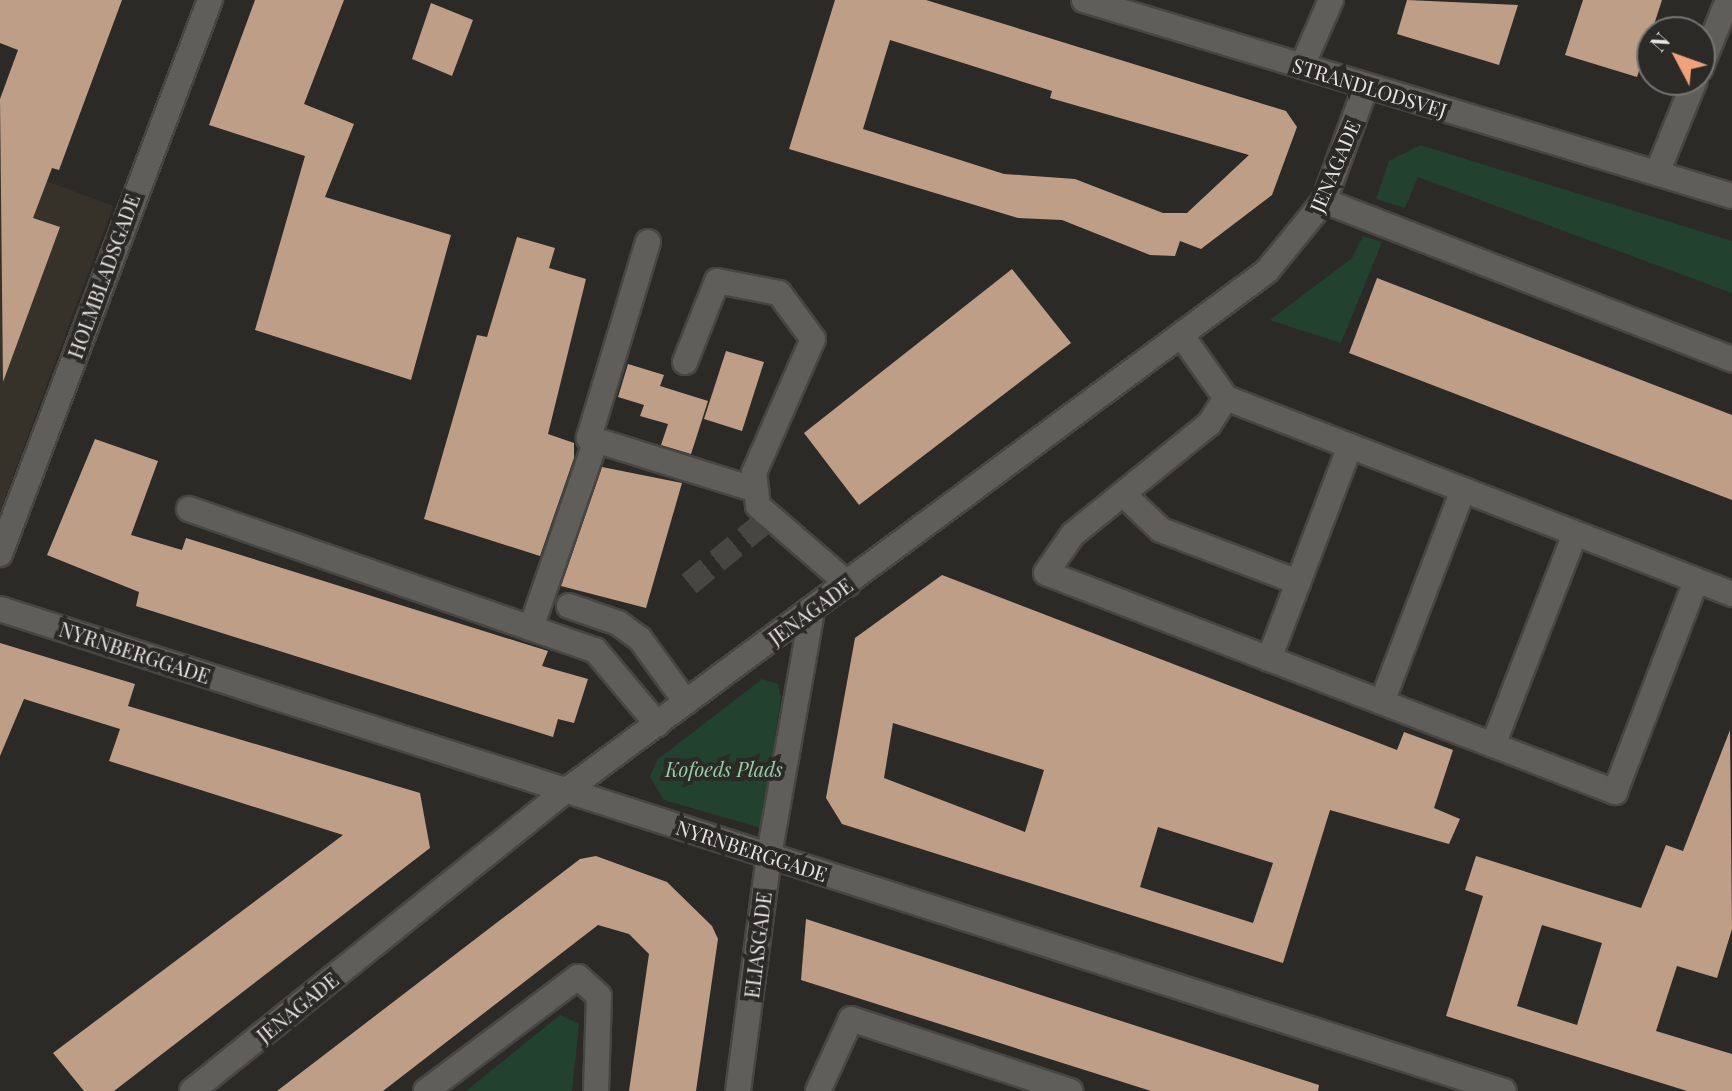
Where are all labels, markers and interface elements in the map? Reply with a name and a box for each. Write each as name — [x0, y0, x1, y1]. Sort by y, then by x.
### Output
north arrow — [1636, 16, 1716, 96]
text: N — [1643, 26, 1676, 57]
street label: STRANDLODSVEJ — [1290, 52, 1450, 122]
street label: JENAGADE — [1304, 116, 1364, 216]
street label: HOLMBLADSGADE — [62, 191, 144, 361]
street label: JENAGADE — [763, 573, 857, 649]
street label: NYRNBERGGADE — [57, 616, 213, 688]
park label: Kofoeds Plads — [665, 756, 783, 780]
street label: NYRNBERGGADE — [674, 814, 830, 886]
street label: ELIASGADE — [739, 891, 775, 999]
street label: JENAGADE — [251, 967, 343, 1047]

